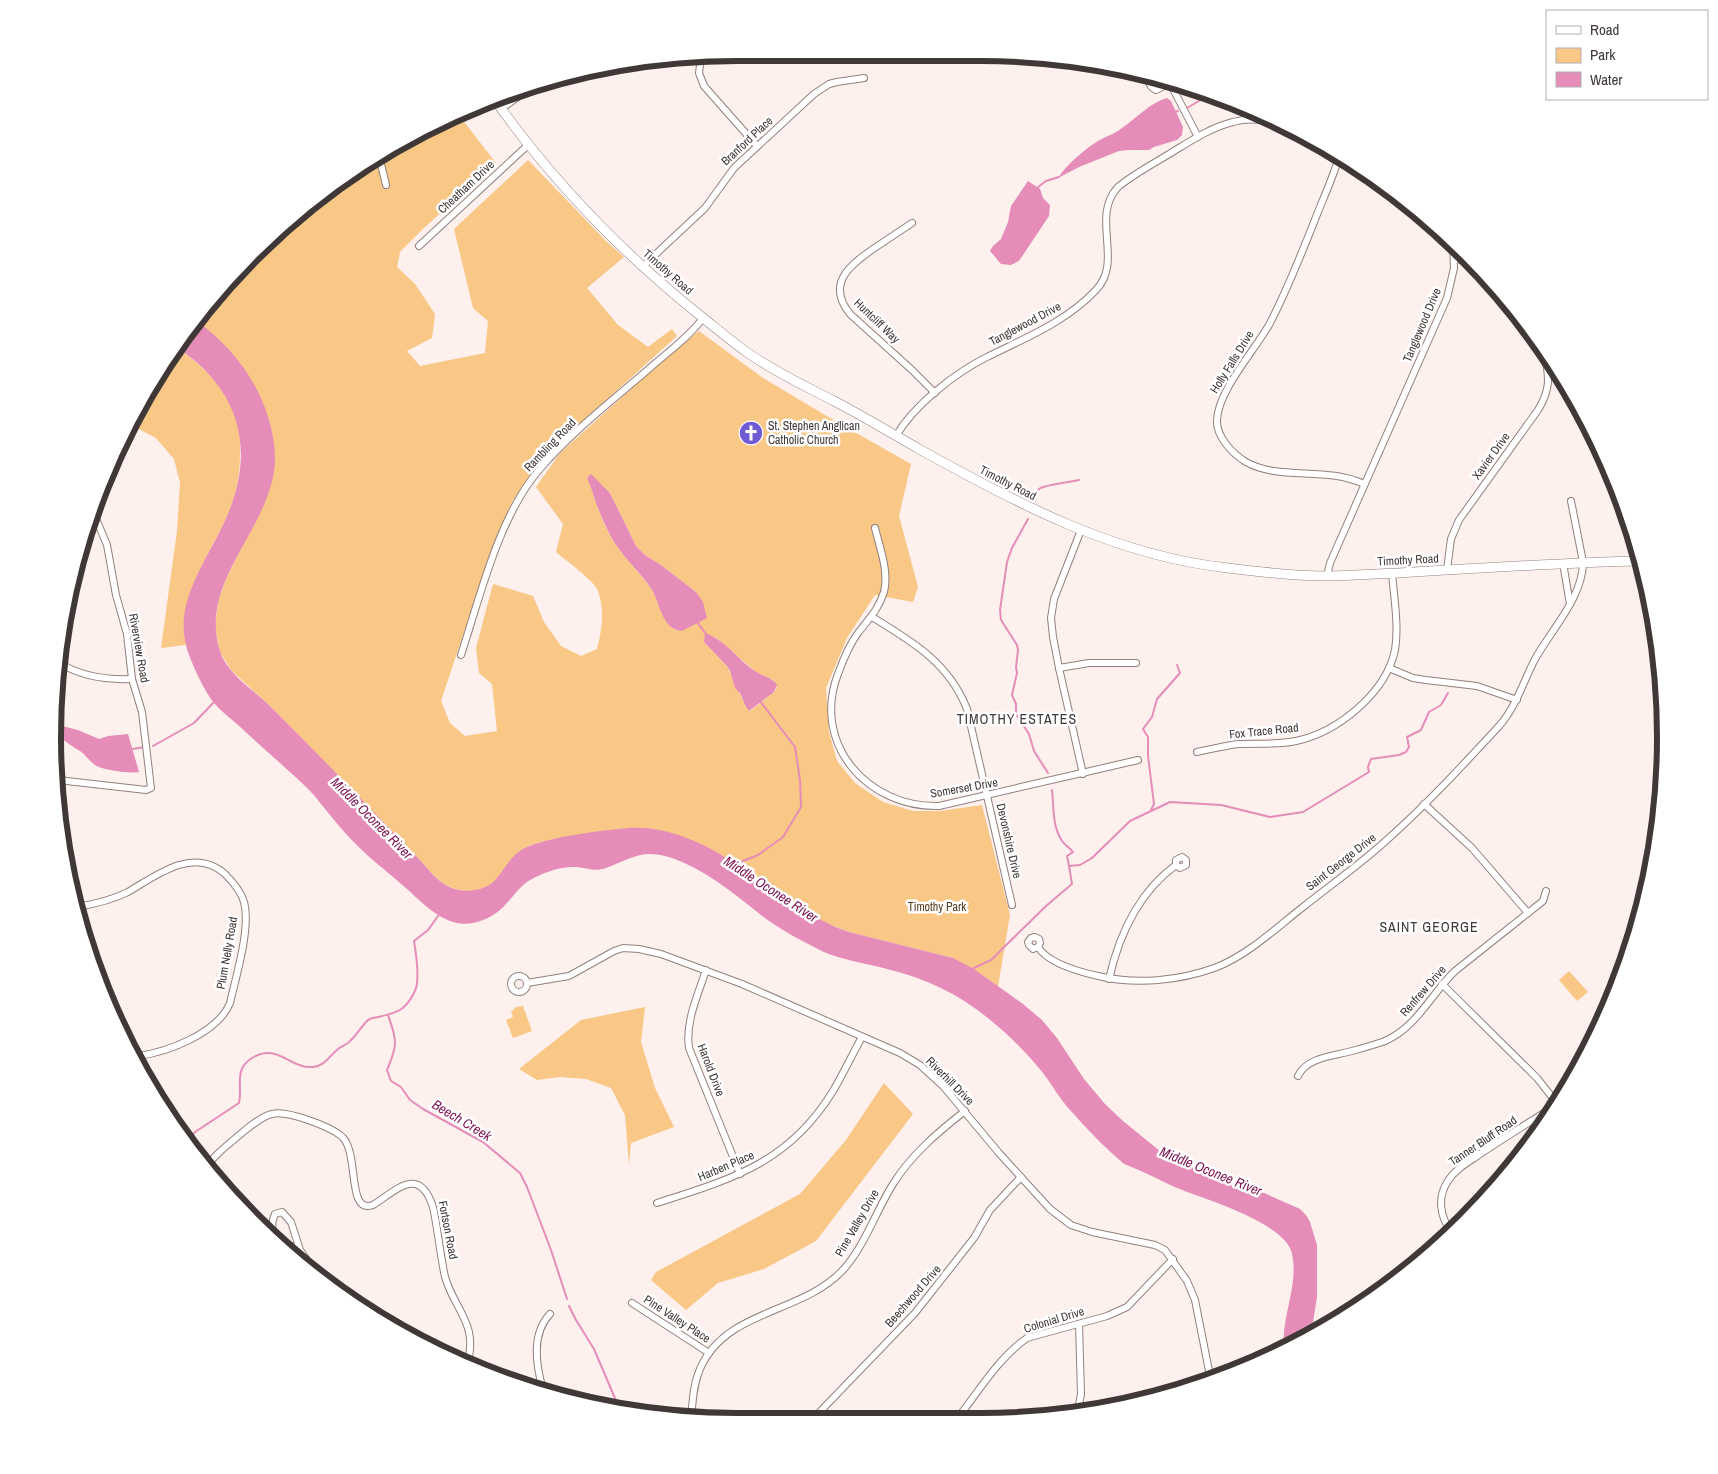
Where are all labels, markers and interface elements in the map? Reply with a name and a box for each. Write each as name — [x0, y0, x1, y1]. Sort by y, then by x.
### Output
legend — [1546, 10, 1708, 100]
text: Road — [1590, 19, 1619, 40]
text: Park — [1590, 44, 1616, 65]
text: Water — [1590, 69, 1622, 90]
street label: Branford Place — [718, 113, 776, 169]
street label: Cheatham Drive — [434, 157, 498, 217]
street label: Timothy Road — [640, 246, 696, 298]
street label: Tanglewood Drive — [1399, 286, 1445, 364]
street label: Huntcliff Way — [851, 295, 903, 347]
street label: Tanglewood Drive — [986, 298, 1064, 350]
street label: Holly Falls Drive — [1206, 328, 1258, 396]
street label: Rambling Road — [520, 415, 580, 475]
place label: St. Stephen Anglican Catholic Church — [768, 418, 860, 448]
church icon: St. Stephen Anglican Catholic Church — [738, 420, 764, 446]
street label: Xavier Drive — [1468, 429, 1514, 483]
street label: Timothy Road — [977, 462, 1039, 504]
street label: Timothy Road — [1377, 550, 1439, 570]
street label: Riverview Road — [125, 612, 153, 684]
district label: TIMOTHY ESTATES — [957, 710, 1077, 728]
street label: Fox Trace Road — [1229, 719, 1299, 743]
water label: Middle Oconee River — [327, 773, 418, 864]
street label: Somerset Drive — [929, 774, 999, 802]
street label: Devonshire Drive — [993, 802, 1025, 880]
street label: Saint George Drive — [1303, 830, 1379, 894]
water label: Middle Oconee River — [721, 852, 822, 927]
park label: Timothy Park — [908, 899, 966, 915]
street label: Plum Nelly Road — [213, 916, 241, 990]
district label: SAINT GEORGE — [1379, 918, 1479, 936]
street label: Renfrew Drive — [1396, 962, 1450, 1020]
street label: Harold Drive — [694, 1041, 728, 1099]
street label: Riverhill Drive — [922, 1053, 978, 1109]
water label: Beech Creek — [429, 1095, 496, 1145]
street label: Tanner Bluff Road — [1446, 1112, 1520, 1170]
water label: Middle Oconee River — [1157, 1142, 1266, 1200]
street label: Harben Place — [695, 1147, 757, 1185]
street label: Pine Valley Drive — [831, 1186, 883, 1260]
street label: Fortson Road — [435, 1199, 461, 1261]
street label: Beechwood Drive — [881, 1261, 945, 1331]
street label: Pine Valley Place — [641, 1291, 713, 1347]
street label: Colonial Drive — [1022, 1303, 1086, 1337]

